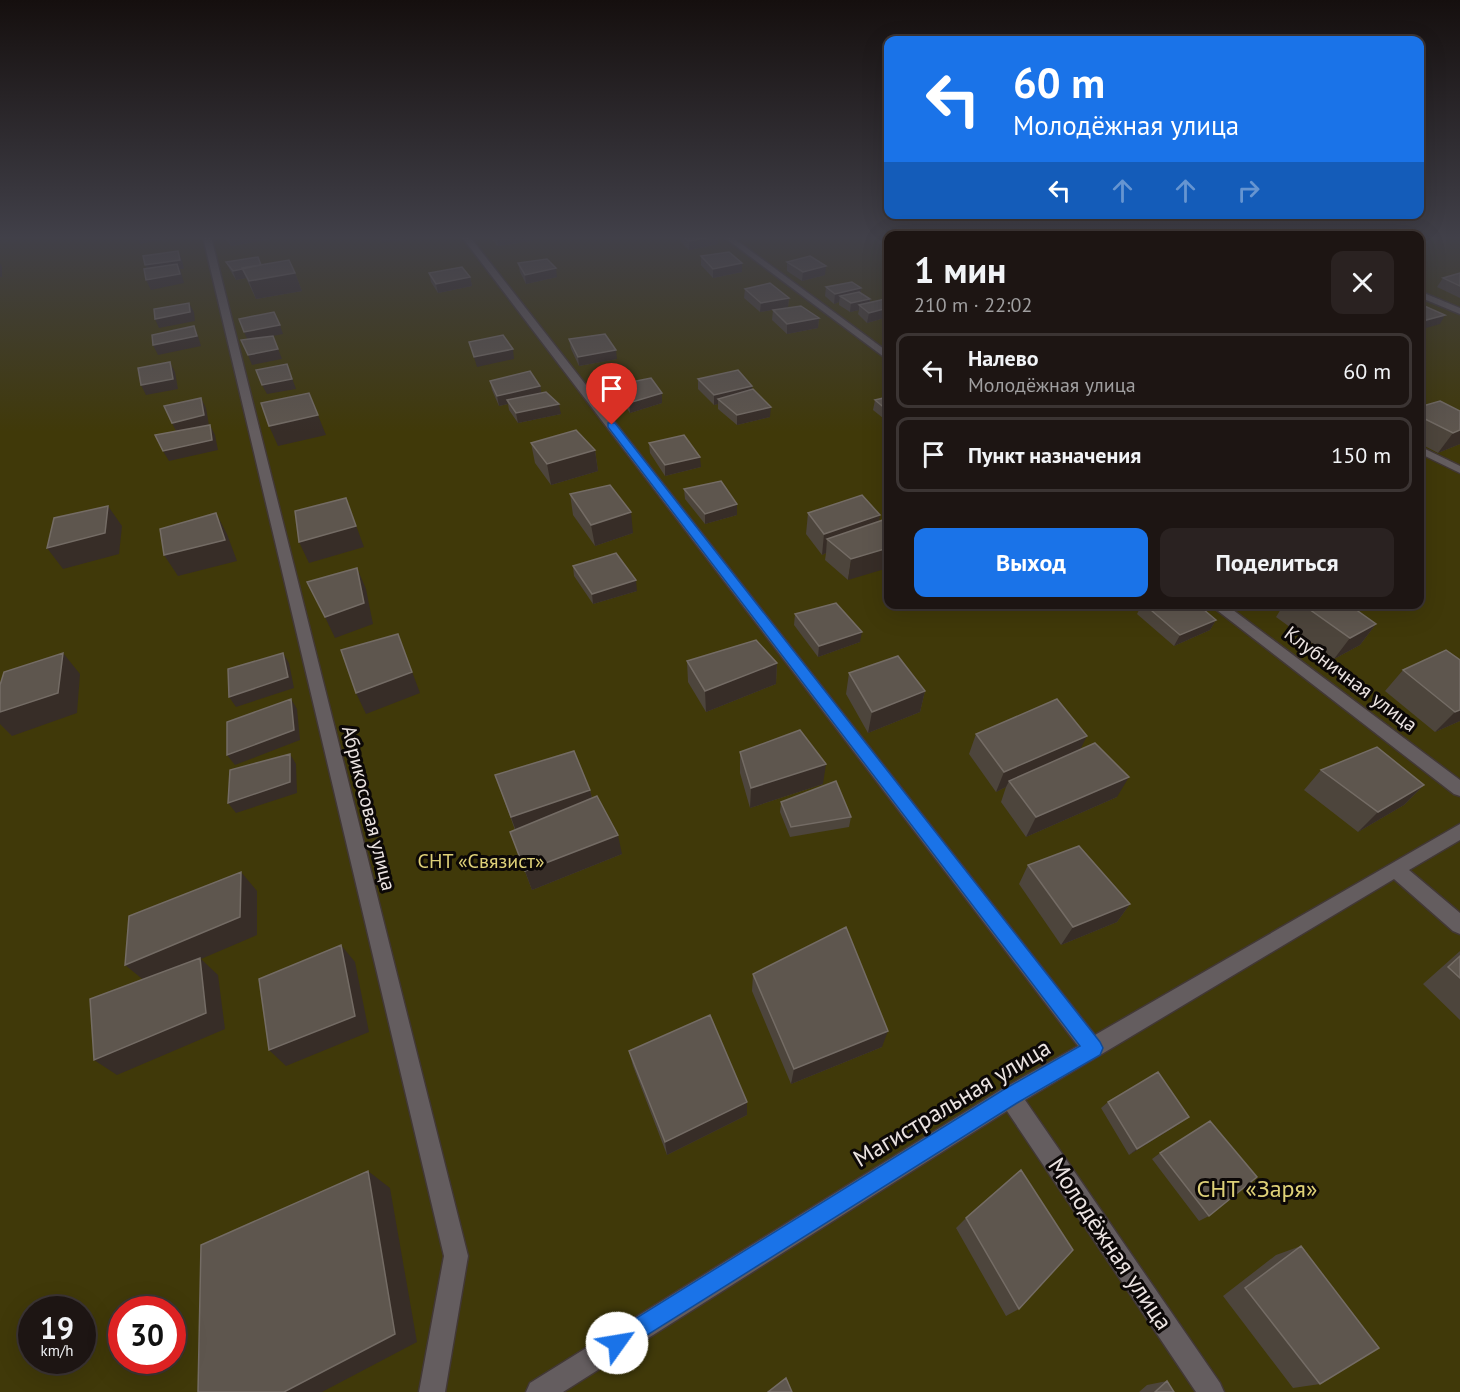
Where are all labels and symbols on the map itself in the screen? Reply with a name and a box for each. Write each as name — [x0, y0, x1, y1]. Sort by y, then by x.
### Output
pin — [586, 363, 637, 425]
street label: Клубничная улица — [1279, 620, 1423, 738]
street label: Абрикосовая улица — [336, 723, 402, 893]
park label: СНТ «Связист» — [418, 848, 544, 874]
street label: Магистральная улица — [847, 1031, 1056, 1174]
street label: Молодёжная улица — [1041, 1152, 1179, 1336]
park label: СНТ «Заря» — [1197, 1173, 1317, 1204]
speed limit sign: 30 — [108, 1296, 186, 1374]
position arrow — [585, 1311, 649, 1375]

